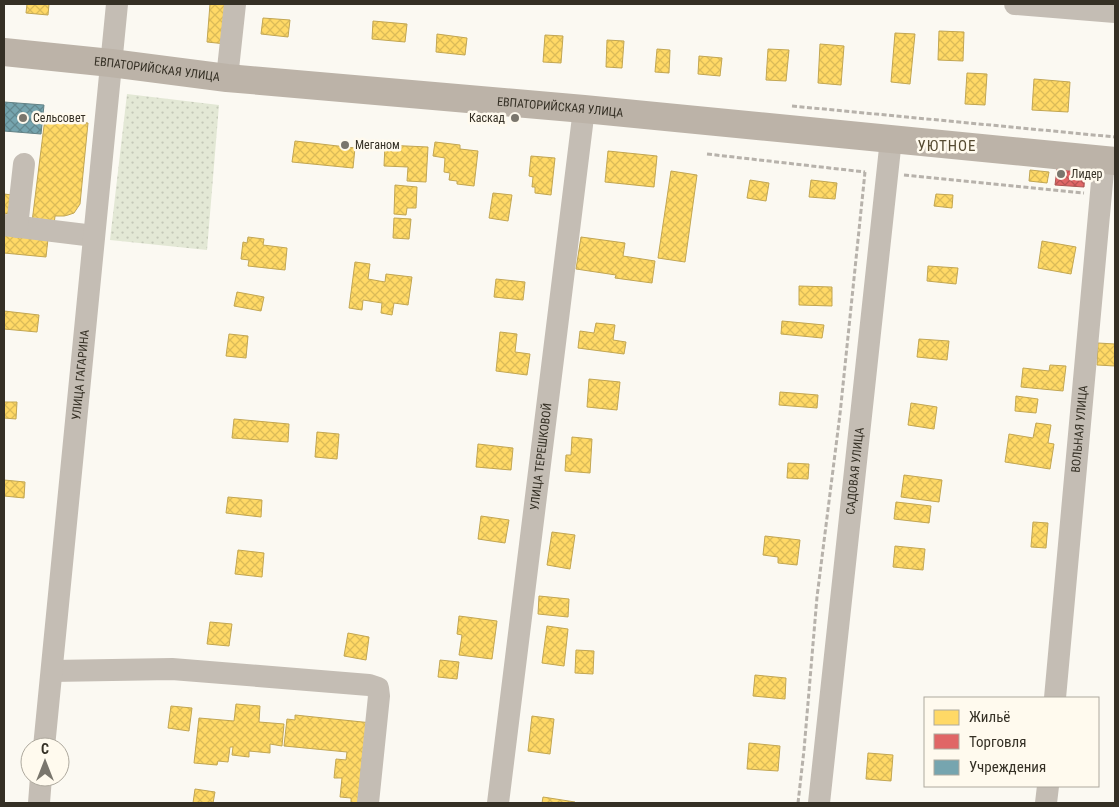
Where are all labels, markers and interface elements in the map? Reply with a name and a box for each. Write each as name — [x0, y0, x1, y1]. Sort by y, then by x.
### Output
street label: ЕВПАТОРИЙСКАЯ УЛИЦА — [93, 54, 221, 84]
street label: ЕВПАТОРИЙСКАЯ УЛИЦА — [496, 94, 624, 120]
place label: Сельсовет — [33, 111, 86, 125]
place label: Каскад — [469, 111, 506, 125]
marker: Сельсовет — [17, 112, 29, 124]
marker: Каскад — [509, 112, 521, 124]
district label: УЮТНОЕ — [917, 137, 977, 155]
place label: Меганом — [355, 138, 400, 152]
marker: Меганом — [339, 139, 351, 151]
place label: Лидер — [1071, 167, 1103, 181]
marker: Лидер — [1055, 168, 1067, 180]
street label: УЛИЦА ГАГАРИНА — [69, 329, 92, 420]
street label: ВОЛЬНАЯ УЛИЦА — [1069, 385, 1090, 473]
street label: УЛИЦА ТЕРЕШКОВОЙ — [527, 402, 555, 511]
street label: САДОВАЯ УЛИЦА — [843, 427, 867, 515]
legend — [924, 697, 1099, 787]
text: Жильё — [969, 708, 1010, 726]
text: Торговля — [969, 733, 1026, 751]
north arrow — [20, 737, 70, 787]
text: С — [41, 741, 49, 757]
text: Учреждения — [969, 758, 1046, 776]

